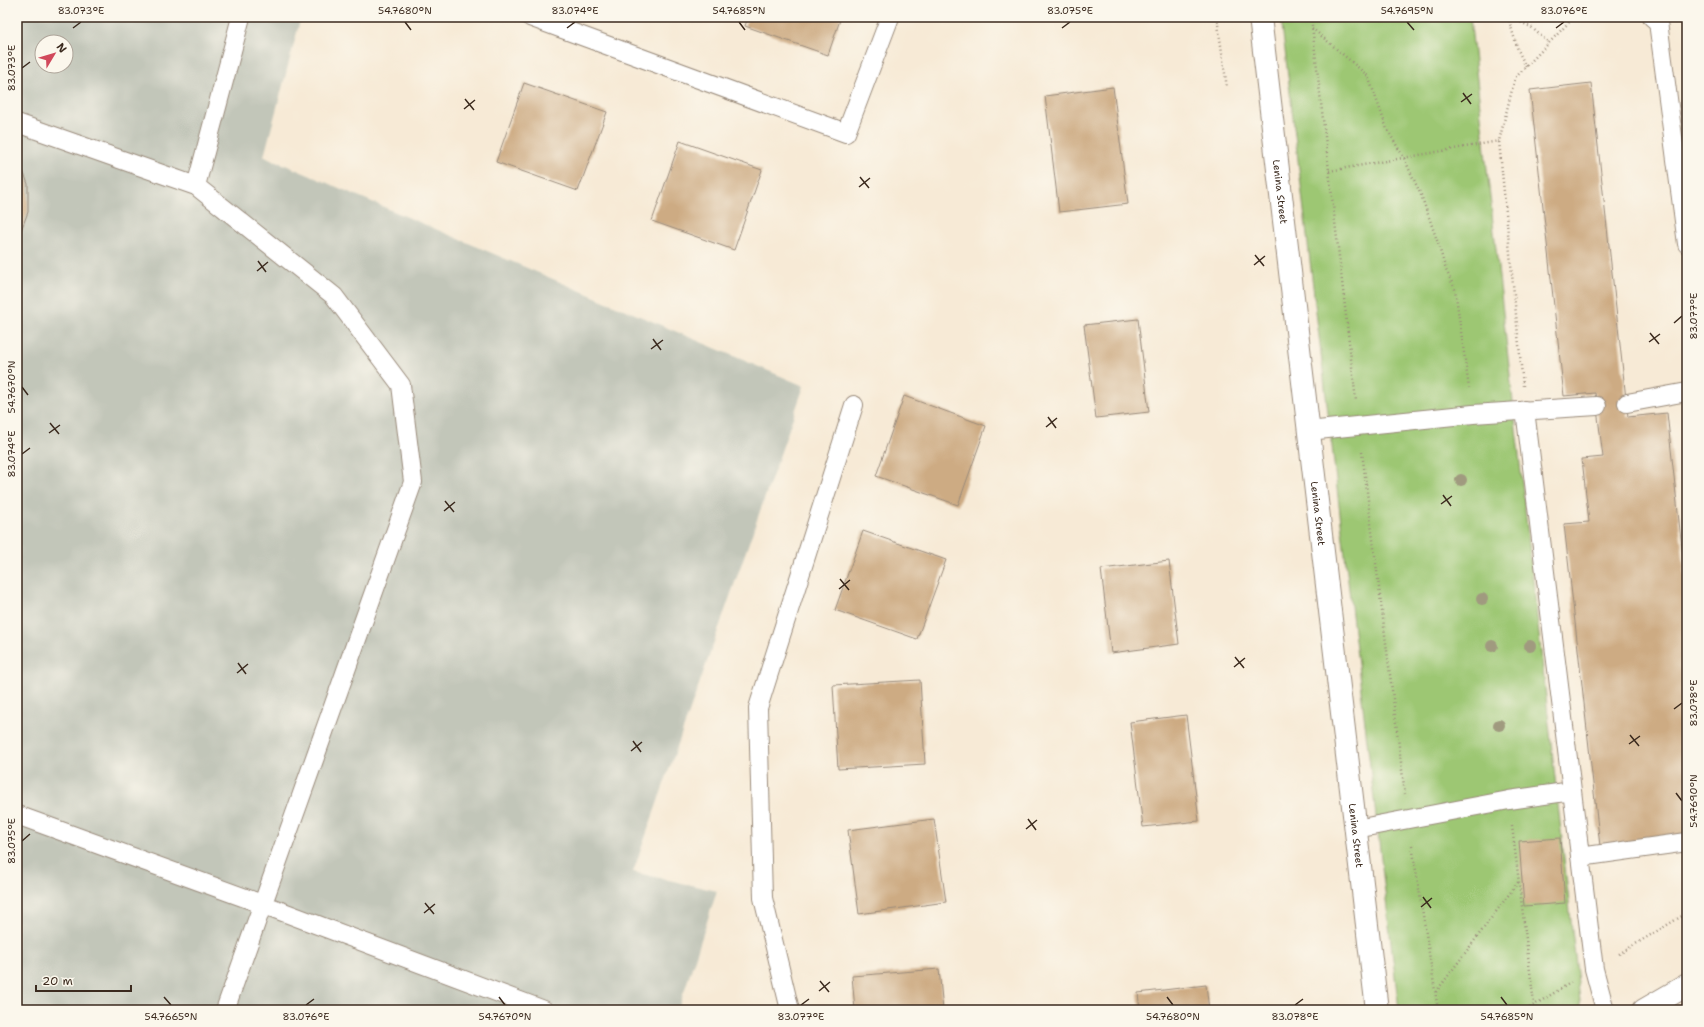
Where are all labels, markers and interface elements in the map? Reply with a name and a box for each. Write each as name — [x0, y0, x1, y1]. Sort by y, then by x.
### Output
text: 83.073°E — [58, 4, 104, 17]
text: 54.7680°N — [378, 4, 432, 17]
text: 83.074°E — [552, 4, 598, 17]
text: 54.7685°N — [713, 4, 765, 17]
text: 83.075°E — [1047, 4, 1093, 17]
text: 54.7695°N — [1381, 4, 1433, 17]
text: 83.076°E — [1541, 4, 1587, 17]
north arrow — [34, 34, 74, 74]
text: N — [53, 40, 70, 56]
text: 83.073°E — [5, 45, 18, 91]
street label: Lenina Street — [1270, 159, 1291, 225]
text: 83.077°E — [1687, 293, 1700, 339]
text: 54.7670°N — [5, 361, 18, 414]
text: 83.074°E — [5, 431, 18, 477]
street label: Lenina Street — [1308, 481, 1329, 546]
text: 83.078°E — [1687, 680, 1700, 726]
text: 54.7690°N — [1687, 774, 1700, 828]
street label: Lenina Street — [1346, 802, 1367, 868]
text: 83.075°E — [5, 818, 18, 864]
scale bar — [36, 967, 131, 993]
text: 20 m — [42, 973, 73, 989]
text: 54.7665°N — [145, 1010, 197, 1023]
text: 83.076°E — [283, 1010, 329, 1023]
text: 54.7670°N — [479, 1010, 532, 1023]
text: 83.077°E — [778, 1010, 824, 1023]
text: 54.7680°N — [1146, 1010, 1200, 1023]
text: 83.078°E — [1272, 1010, 1318, 1023]
text: 54.7685°N — [1481, 1010, 1533, 1023]

